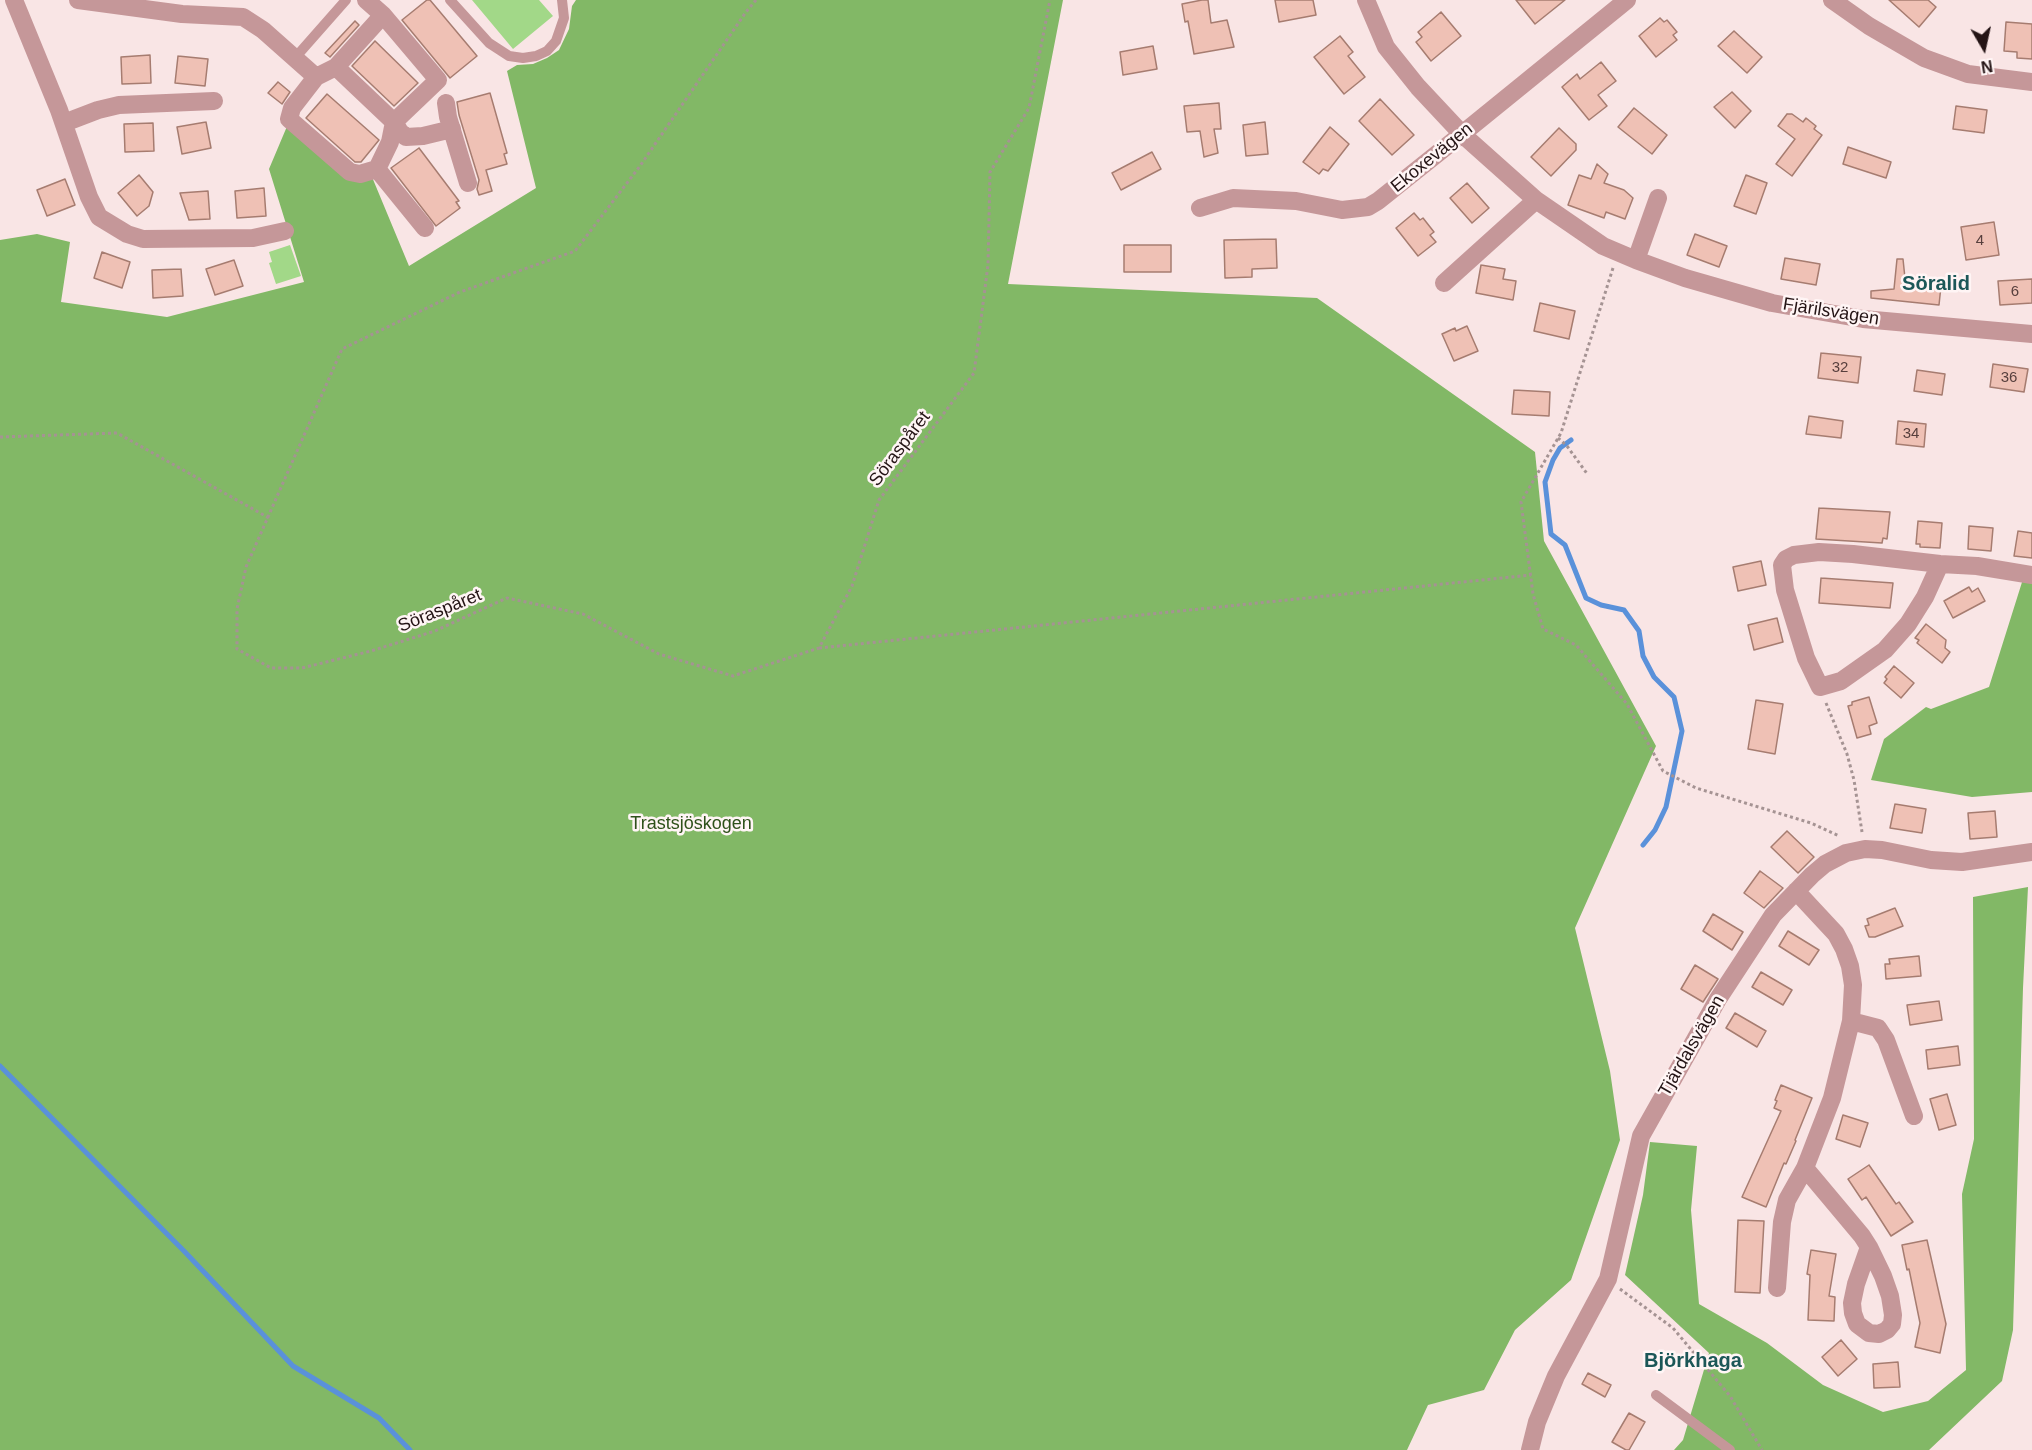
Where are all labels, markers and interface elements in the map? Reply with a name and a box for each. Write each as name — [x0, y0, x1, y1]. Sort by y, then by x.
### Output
north arrow — [1954, 18, 2014, 78]
text: N — [1980, 57, 1994, 76]
street label: Ekoxevägen — [1387, 118, 1477, 198]
house number: 4 — [1976, 232, 1984, 250]
district label: Söralid — [1902, 272, 1970, 296]
house number: 6 — [2011, 283, 2019, 301]
street label: Fjärilsvägen — [1781, 294, 1881, 330]
house number: 32 — [1832, 359, 1848, 377]
house number: 36 — [2001, 369, 2017, 387]
street label: Söraspåret — [865, 407, 935, 491]
house number: 34 — [1903, 425, 1919, 443]
street label: Söraspåret — [395, 584, 485, 638]
park label: Trastsjöskogen — [630, 813, 752, 835]
street label: Tjärdalsvägen — [1654, 992, 1730, 1100]
district label: Björkhaga — [1644, 1349, 1742, 1373]

